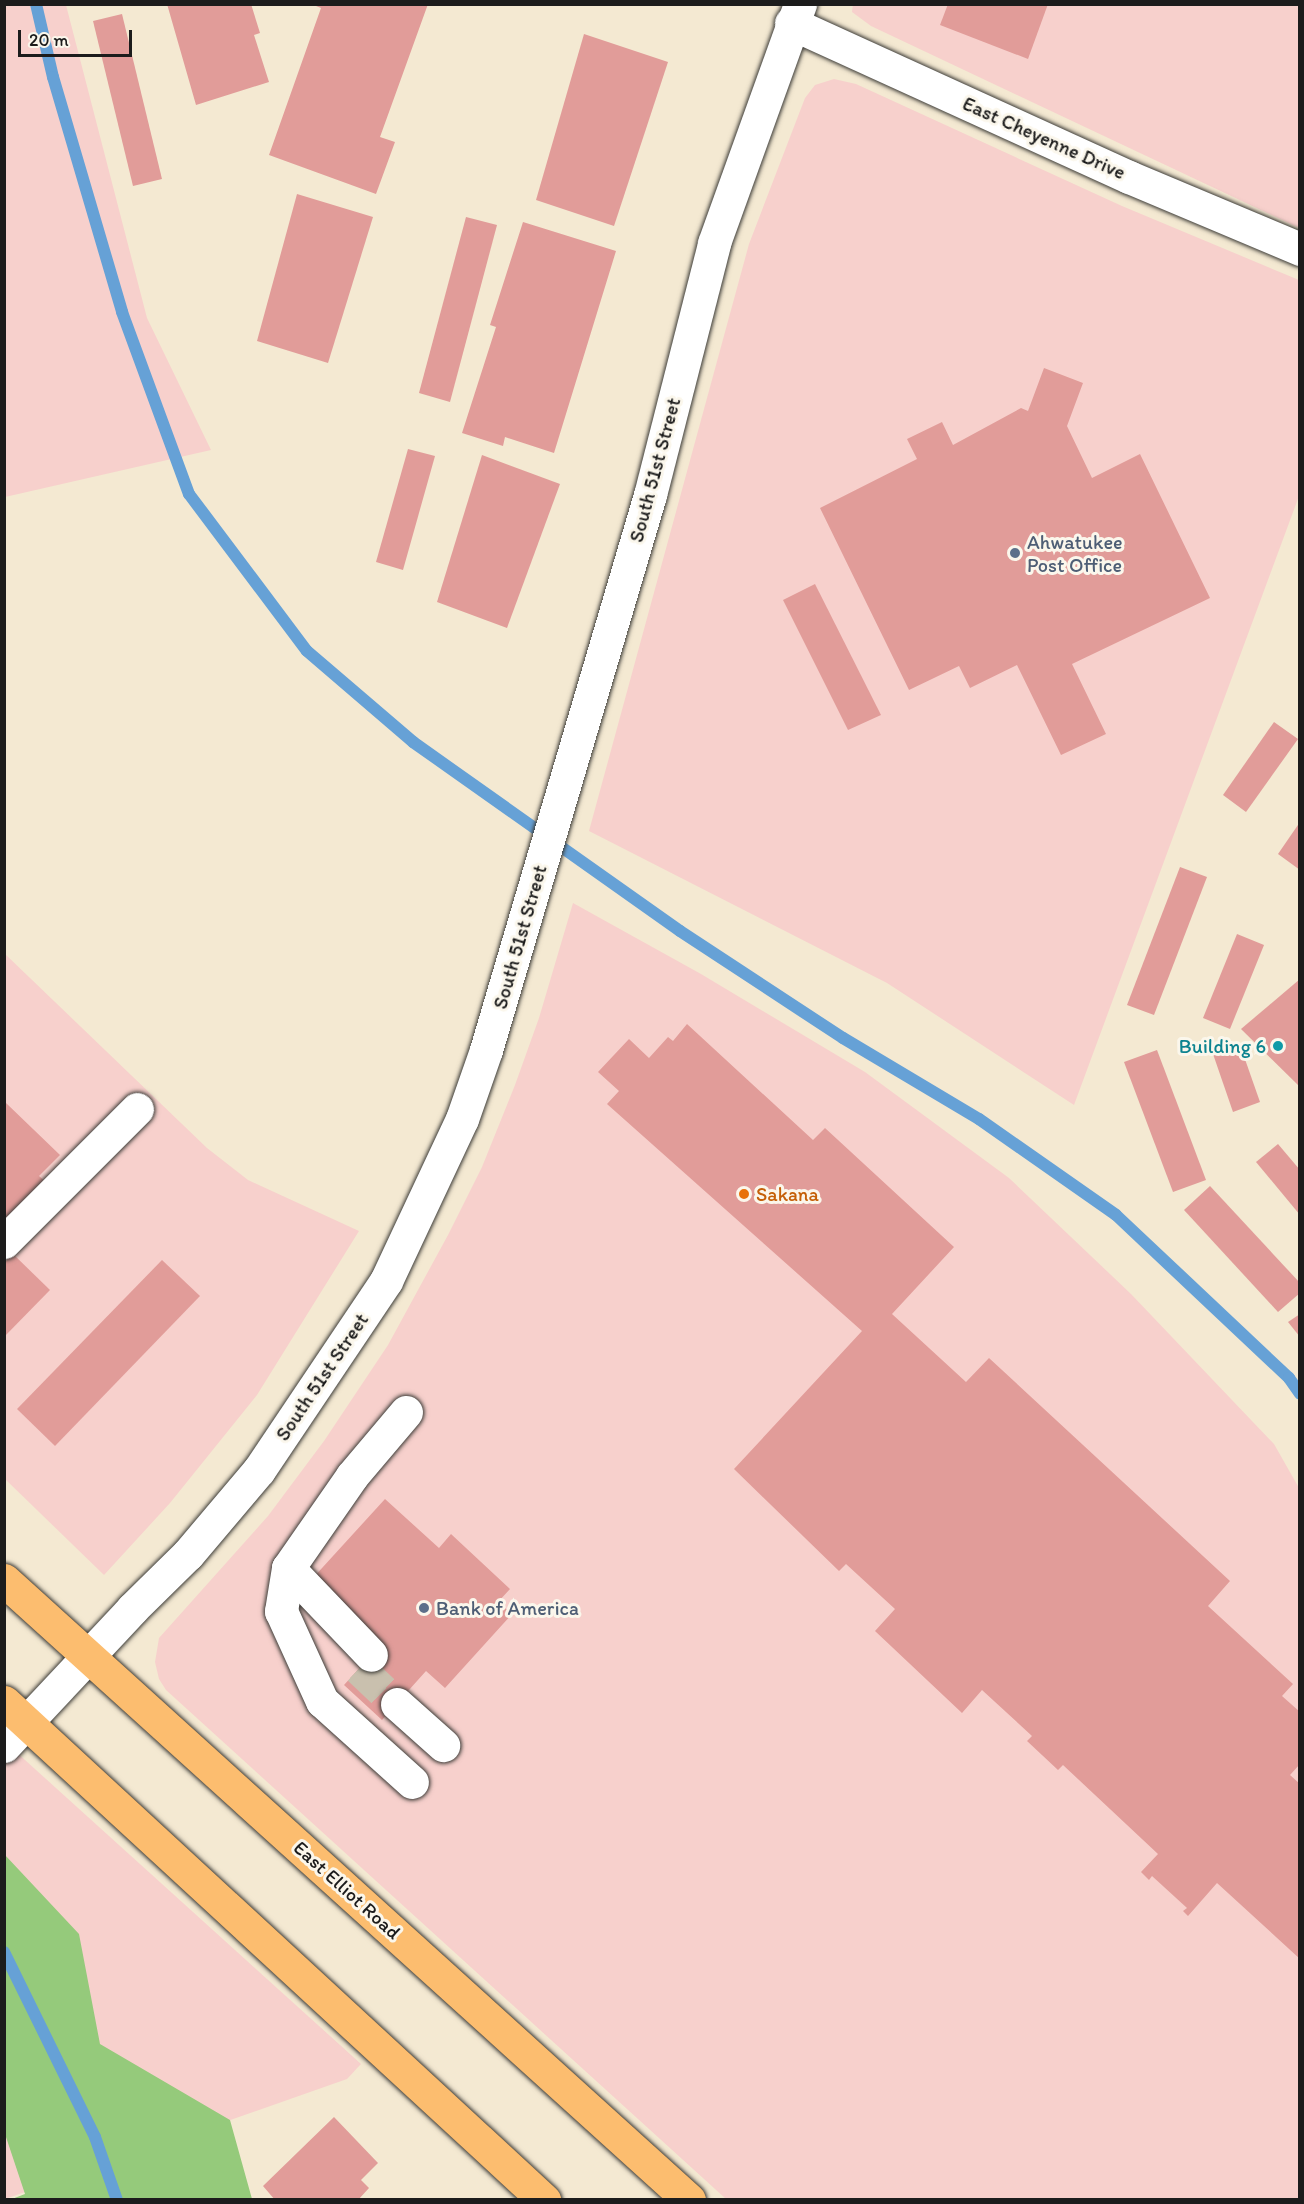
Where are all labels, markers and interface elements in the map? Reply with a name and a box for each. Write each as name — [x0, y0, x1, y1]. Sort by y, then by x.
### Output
scale bar — [21, 18, 135, 56]
text: 20 m — [29, 29, 69, 51]
street label: East Cheyenne Drive — [959, 91, 1129, 185]
street label: South 51st Street — [624, 395, 686, 545]
place label: Ahwatukee Post Office — [1027, 530, 1123, 577]
marker: Ahwatukee Post Office — [1008, 546, 1022, 560]
street label: South 51st Street — [488, 862, 552, 1012]
place label: Building 6 — [1179, 1034, 1266, 1058]
marker: Building 6 — [1271, 1039, 1285, 1053]
place label: Sakana — [756, 1182, 819, 1206]
marker: Sakana — [737, 1187, 751, 1201]
street label: South 51st Street — [271, 1309, 373, 1445]
place label: Bank of America — [436, 1596, 579, 1620]
marker: Bank of America — [417, 1601, 431, 1615]
street label: East Elliot Road — [289, 1836, 405, 1944]

